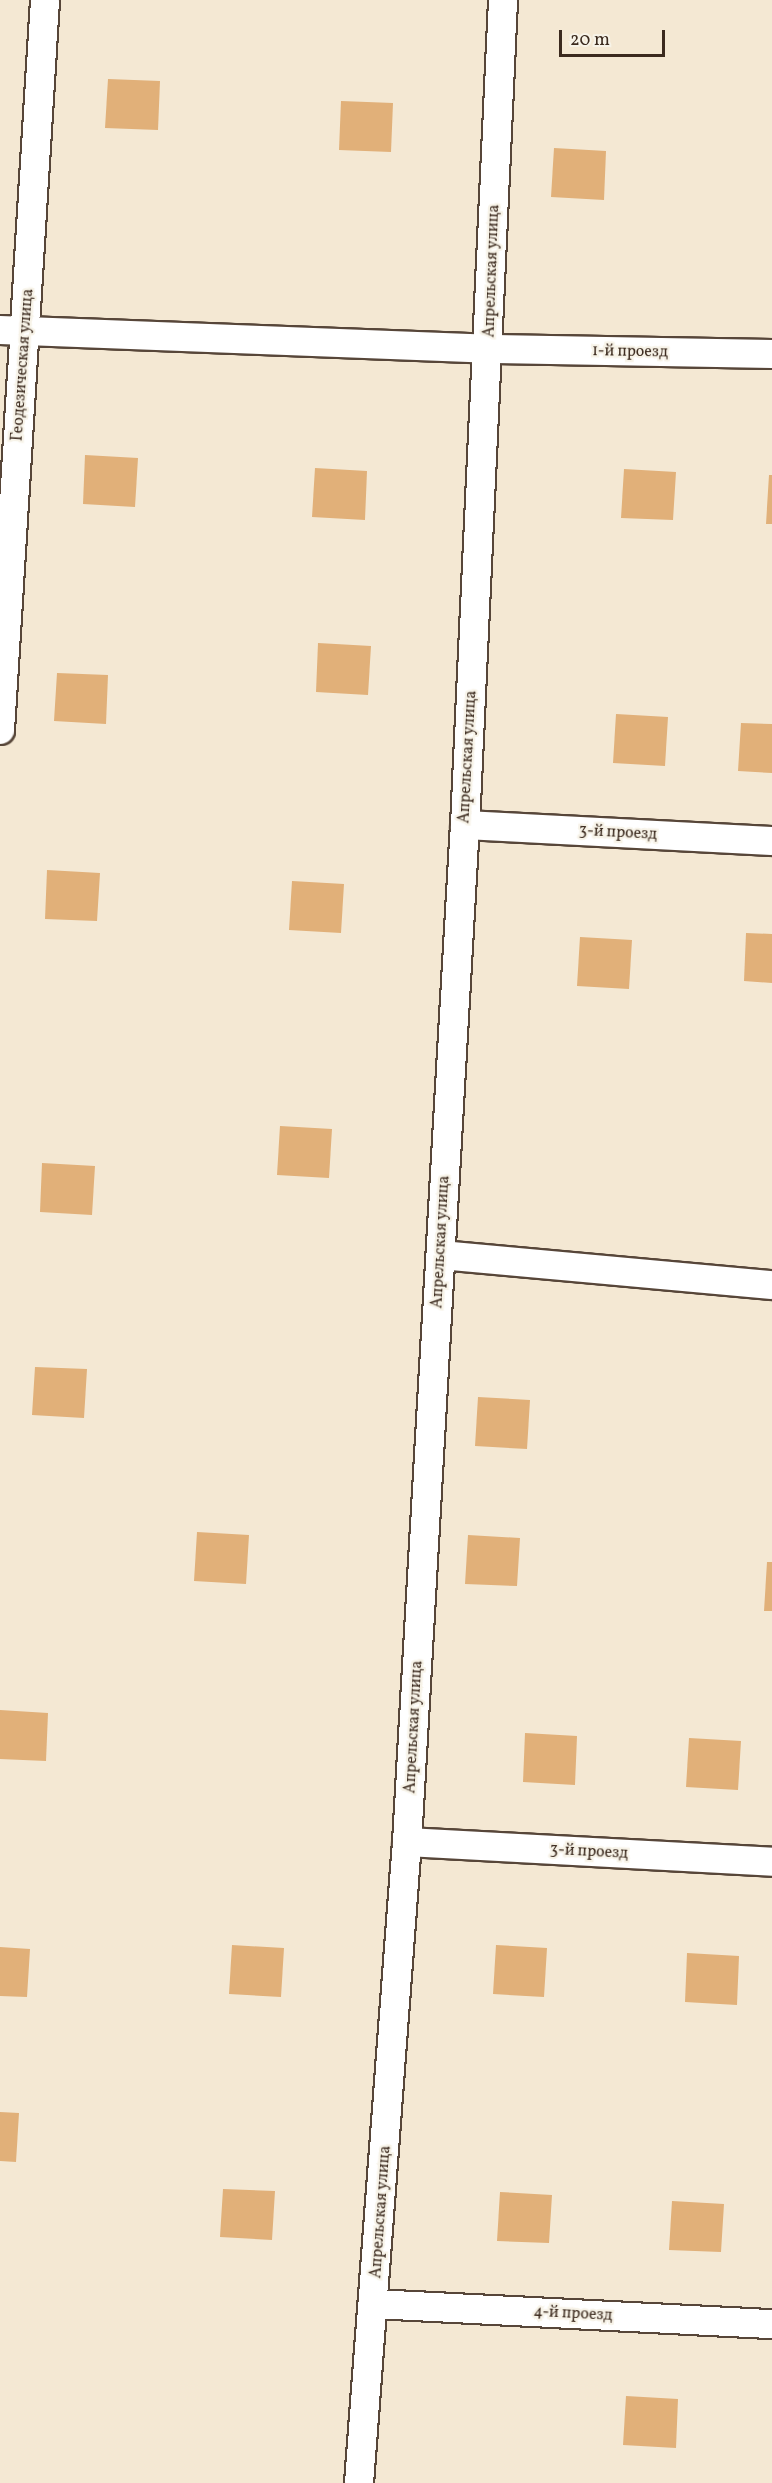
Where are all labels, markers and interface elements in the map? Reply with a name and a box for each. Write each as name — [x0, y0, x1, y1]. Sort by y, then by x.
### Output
scale bar — [562, 18, 668, 56]
text: 20 m — [570, 28, 610, 53]
street label: Апрельская улица — [480, 204, 504, 338]
street label: Геодезическая улица — [8, 288, 38, 442]
street label: 1-й проезд — [592, 342, 668, 362]
street label: Апрельская улица — [455, 690, 481, 824]
street label: 3-й проезд — [578, 821, 658, 845]
street label: Апрельская улица — [428, 1175, 454, 1309]
street label: Апрельская улица — [401, 1660, 427, 1794]
street label: 3-й проезд — [549, 1840, 629, 1864]
street label: Апрельская улица — [367, 2145, 395, 2279]
street label: 4-й проезд — [533, 2302, 613, 2326]

